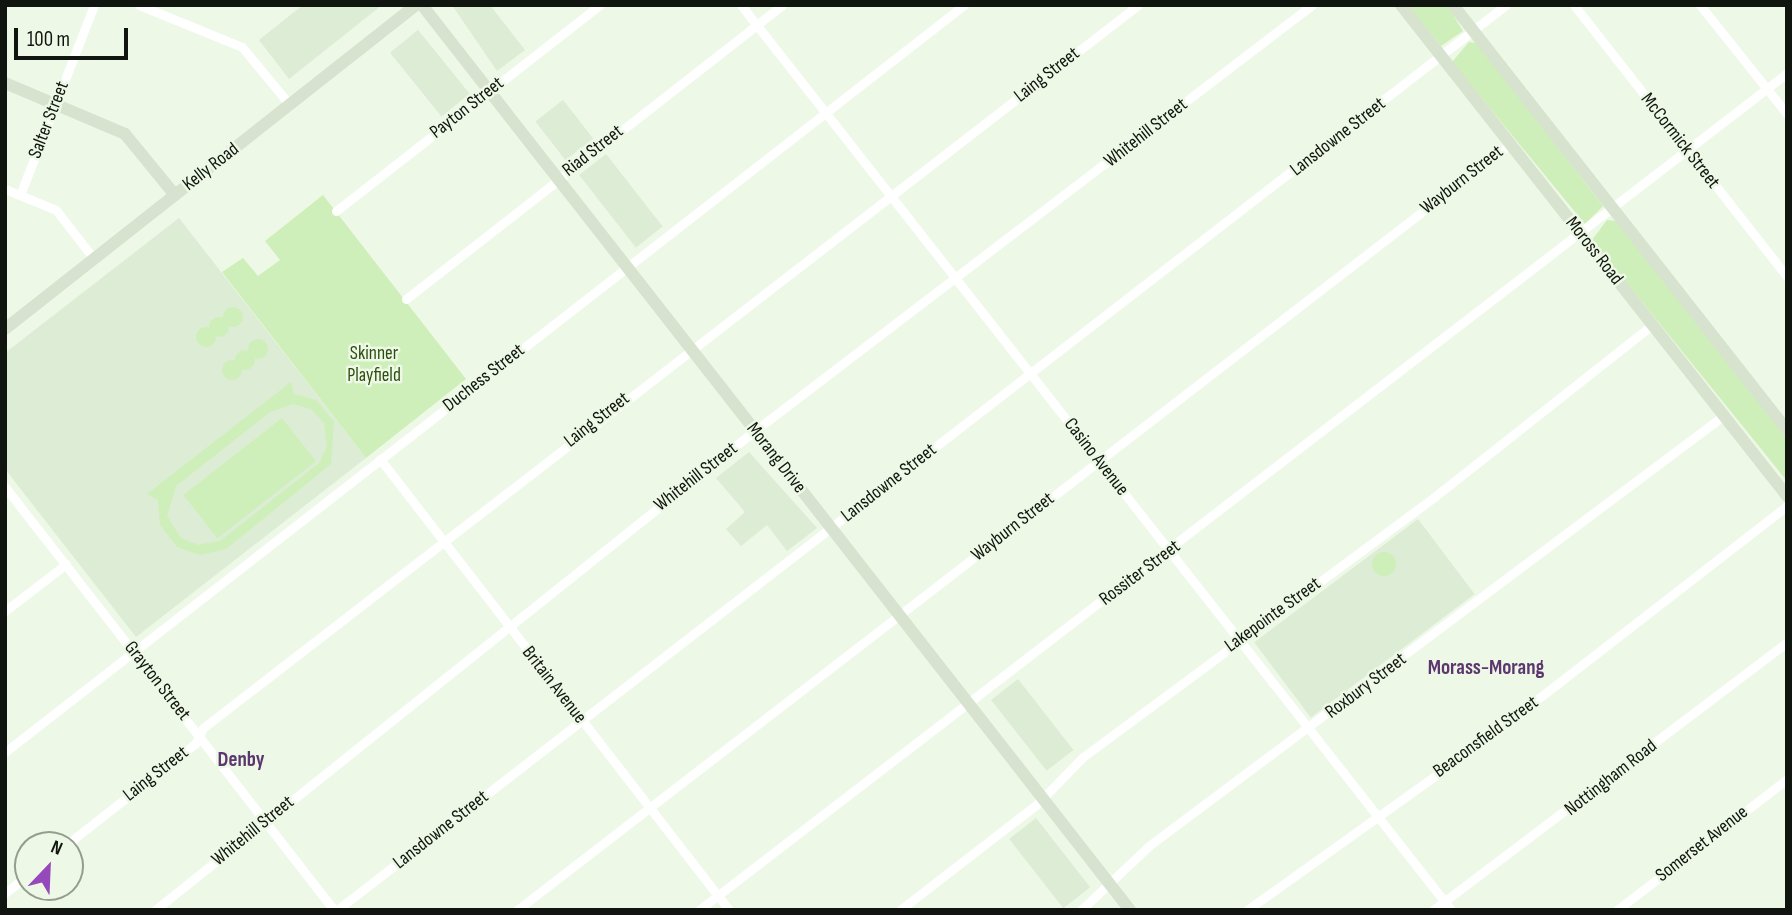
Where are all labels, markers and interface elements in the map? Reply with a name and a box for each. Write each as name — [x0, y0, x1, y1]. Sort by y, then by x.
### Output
scale bar — [18, 14, 131, 58]
text: 100 m — [27, 27, 70, 52]
street label: Laing Street — [1010, 42, 1084, 108]
street label: Payton Street — [426, 72, 508, 144]
street label: Salter Street — [24, 78, 74, 162]
street label: McCormick Street — [1636, 89, 1724, 193]
street label: Whitehill Street — [1100, 93, 1192, 173]
street label: Lansdowne Street — [1286, 93, 1390, 181]
street label: Riad Street — [558, 120, 628, 182]
street label: Kelly Road — [178, 138, 244, 196]
street label: Wayburn Street — [1416, 141, 1508, 219]
street label: Moross Road — [1560, 212, 1628, 290]
street label: Duchess Street — [439, 339, 529, 417]
park label: Skinner Playfield — [347, 343, 401, 387]
street label: Laing Street — [560, 387, 634, 453]
street label: Casino Avenue — [1059, 414, 1133, 500]
street label: Morang Drive — [741, 418, 811, 498]
street label: Whitehill Street — [650, 437, 742, 517]
street label: Lansdowne Street — [837, 439, 941, 527]
street label: Wayburn Street — [967, 488, 1059, 566]
street label: Rossiter Street — [1095, 535, 1185, 611]
street label: Lakepointe Street — [1221, 573, 1325, 657]
street label: Grayton Street — [119, 637, 195, 725]
street label: Britain Avenue — [517, 642, 591, 728]
street label: Roxbury Street — [1321, 648, 1411, 724]
district label: Morass-Morang — [1428, 655, 1544, 681]
street label: Beaconsfield Street — [1429, 691, 1543, 783]
street label: Nottingham Road — [1560, 735, 1662, 821]
street label: Laing Street — [119, 741, 193, 807]
district label: Denby — [218, 747, 264, 773]
street label: Lansdowne Street — [389, 786, 493, 874]
street label: Whitehill Street — [207, 791, 299, 871]
street label: Somerset Avenue — [1651, 801, 1753, 887]
north arrow — [14, 831, 84, 901]
text: N — [47, 835, 66, 861]

